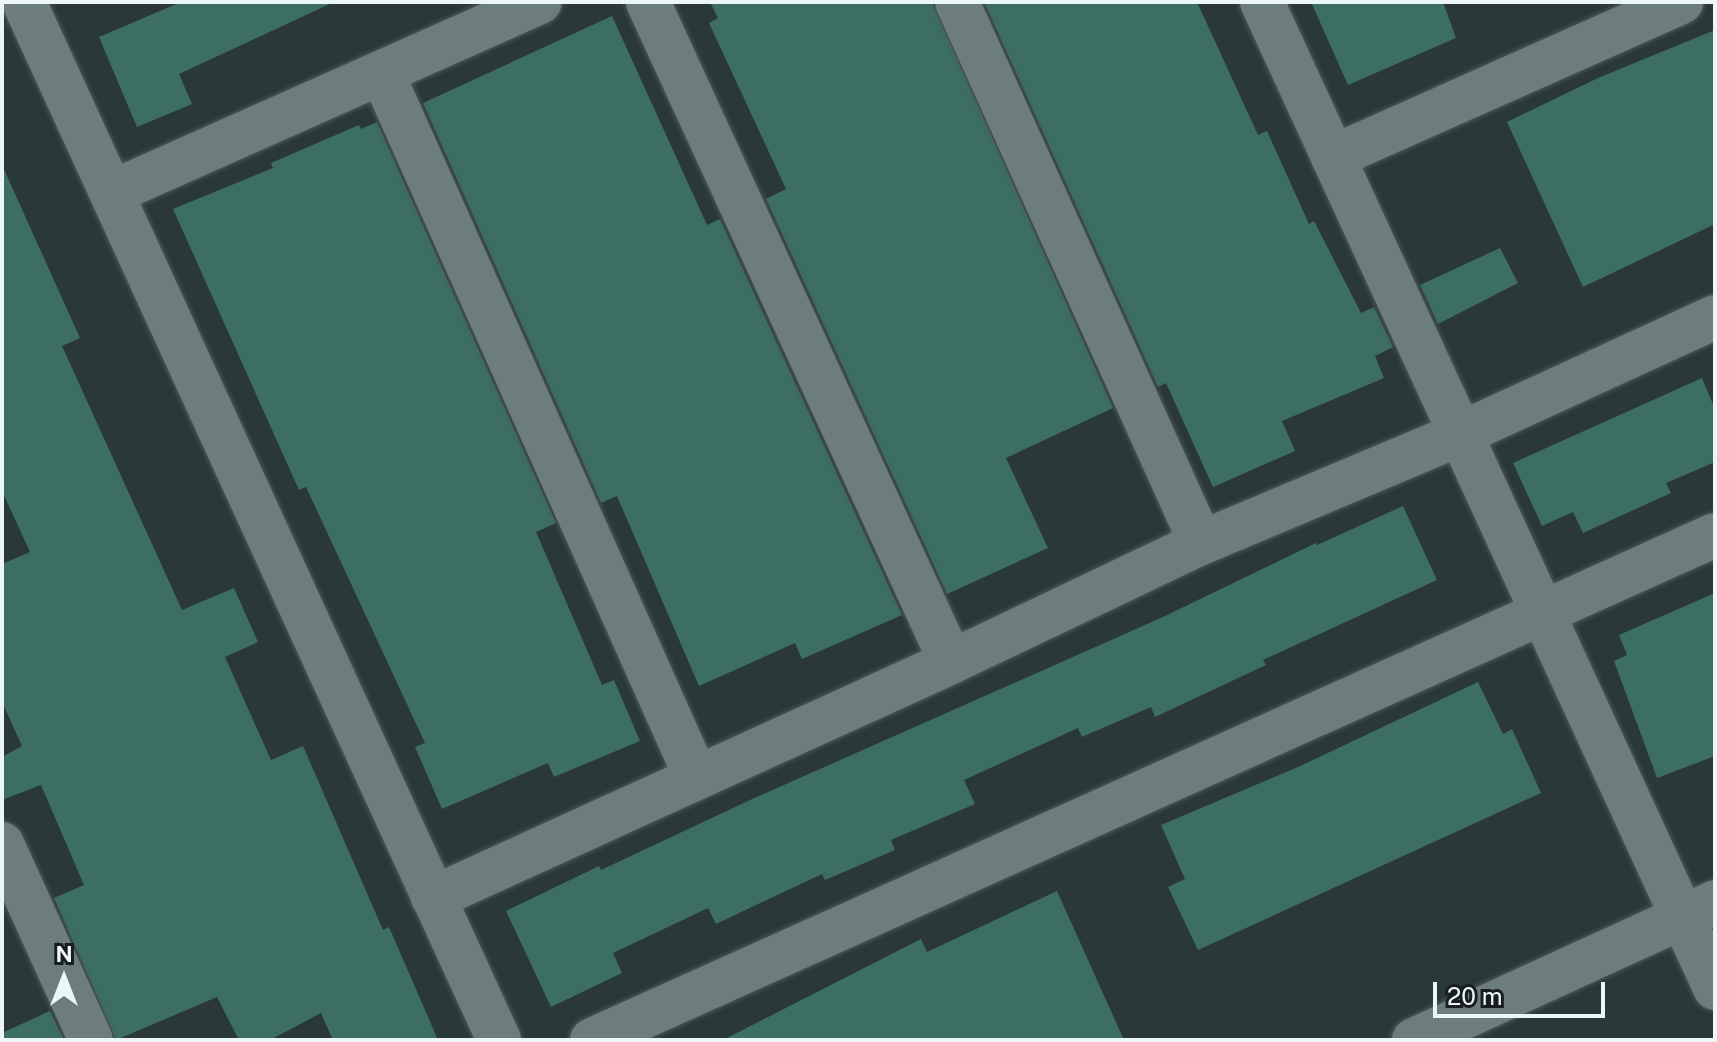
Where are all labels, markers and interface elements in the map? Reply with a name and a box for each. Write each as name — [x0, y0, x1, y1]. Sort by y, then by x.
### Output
north arrow — [24, 938, 104, 1018]
text: N — [55, 941, 73, 967]
scale bar — [1437, 966, 1609, 1016]
text: 20 m — [1447, 982, 1503, 1010]

